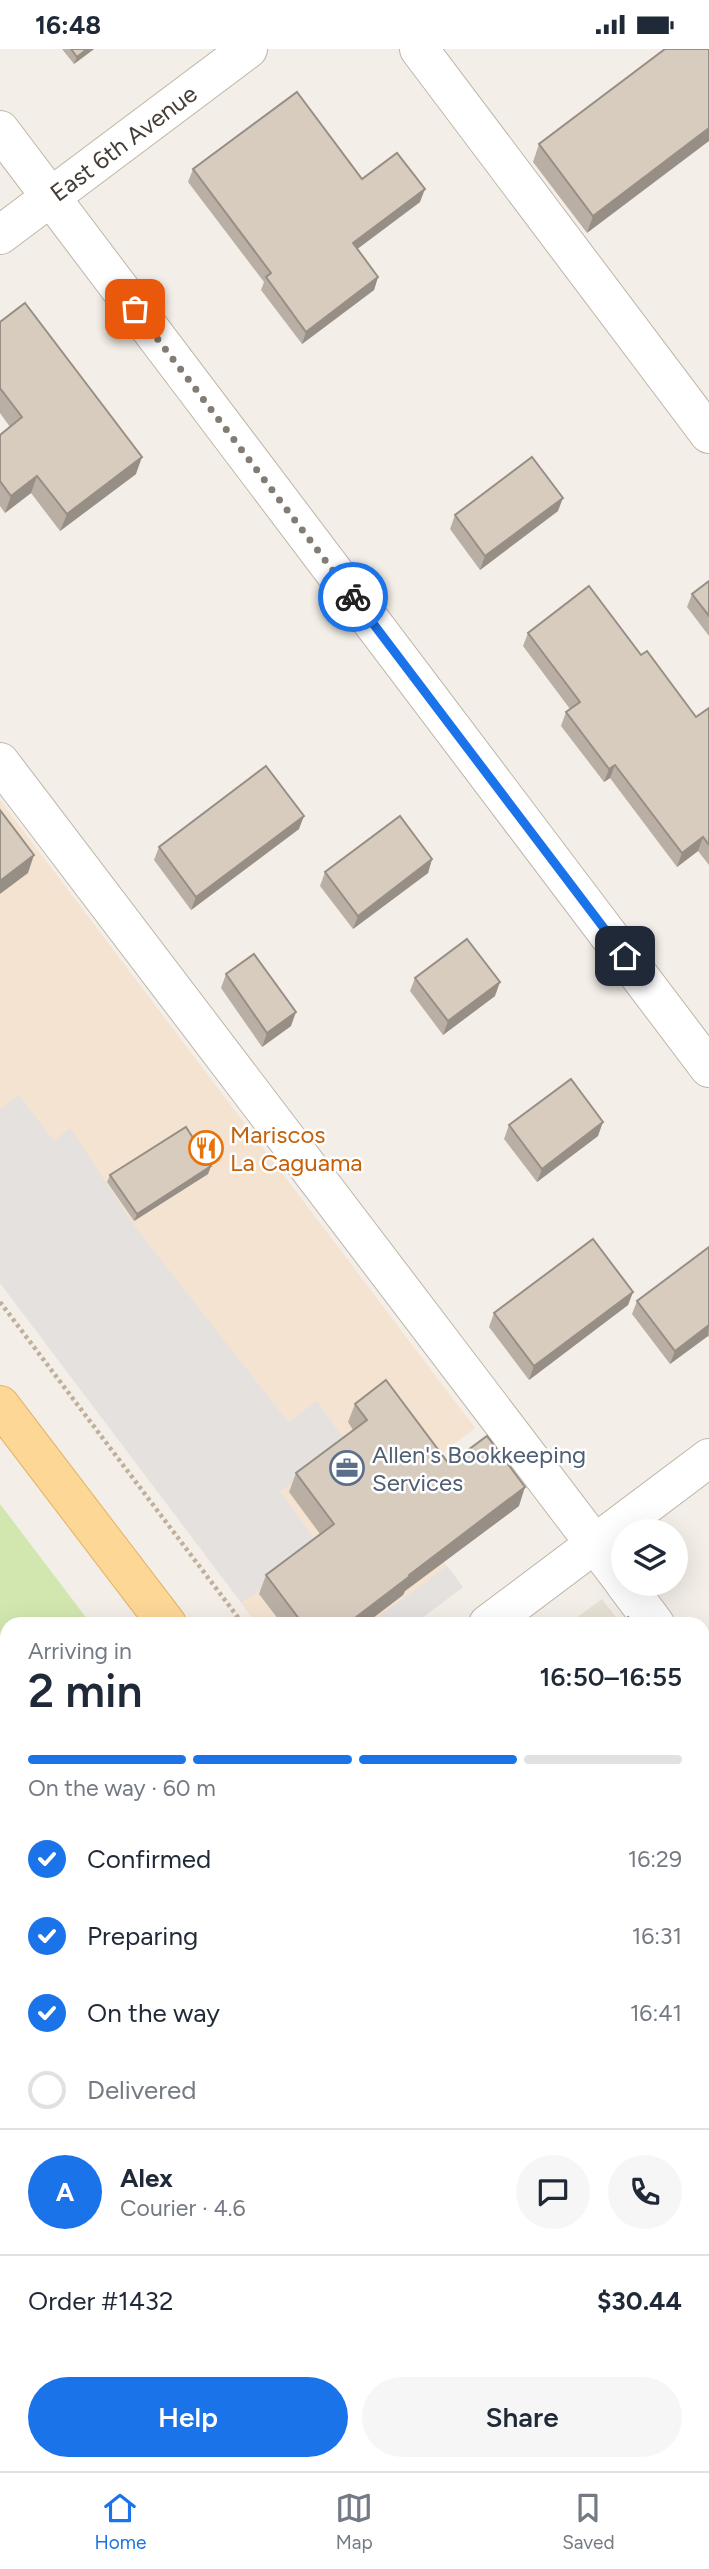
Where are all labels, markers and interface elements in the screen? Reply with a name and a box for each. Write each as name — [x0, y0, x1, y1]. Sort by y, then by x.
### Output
text: 16:48 — [35, 9, 101, 41]
street label: East 6th Avenue — [44, 78, 202, 207]
pin — [105, 279, 165, 339]
icon: bag — [116, 290, 154, 328]
courier — [318, 562, 388, 632]
icon: bike — [334, 578, 372, 616]
pin — [595, 926, 655, 986]
icon: home — [606, 937, 644, 975]
place label: Mariscos La Caguama — [230, 1120, 363, 1177]
restaurant icon: Mariscos La Caguama — [187, 1129, 225, 1167]
place label: Allen's Bookkeeping Services — [372, 1440, 586, 1497]
office icon: Allen's Bookkeeping Services — [328, 1449, 366, 1487]
map controls — [611, 1519, 688, 1596]
button: layers — [611, 1519, 688, 1596]
text: Arriving in — [28, 1637, 132, 1665]
text: 16:50–16:55 — [540, 1661, 682, 1693]
text: 2 min — [28, 1663, 143, 1719]
text: On the way · 60 m — [28, 1774, 216, 1802]
icon: check — [28, 1840, 66, 1878]
text: Confirmed — [87, 1843, 211, 1875]
text: 16:29 — [628, 1845, 682, 1873]
icon: check — [28, 1917, 66, 1955]
text: Preparing — [87, 1920, 198, 1952]
text: 16:31 — [632, 1922, 682, 1950]
icon: check — [28, 1994, 66, 2032]
text: On the way — [87, 1997, 220, 2029]
text: 16:41 — [630, 1999, 682, 2027]
text: Delivered — [87, 2074, 196, 2106]
button: chat — [516, 2155, 590, 2229]
button: phone — [608, 2155, 682, 2229]
text: Alex — [120, 2162, 173, 2194]
text: A — [56, 2176, 74, 2208]
text: Courier · 4.6 — [120, 2194, 246, 2222]
text: Order #1432 — [28, 2285, 174, 2317]
text: $30.44 — [597, 2285, 682, 2317]
button: Help — [28, 2377, 348, 2457]
button: Share — [362, 2377, 682, 2457]
tab: Home — [94, 2489, 146, 2554]
tab: Map — [335, 2489, 373, 2554]
tab: Saved — [562, 2489, 615, 2554]

